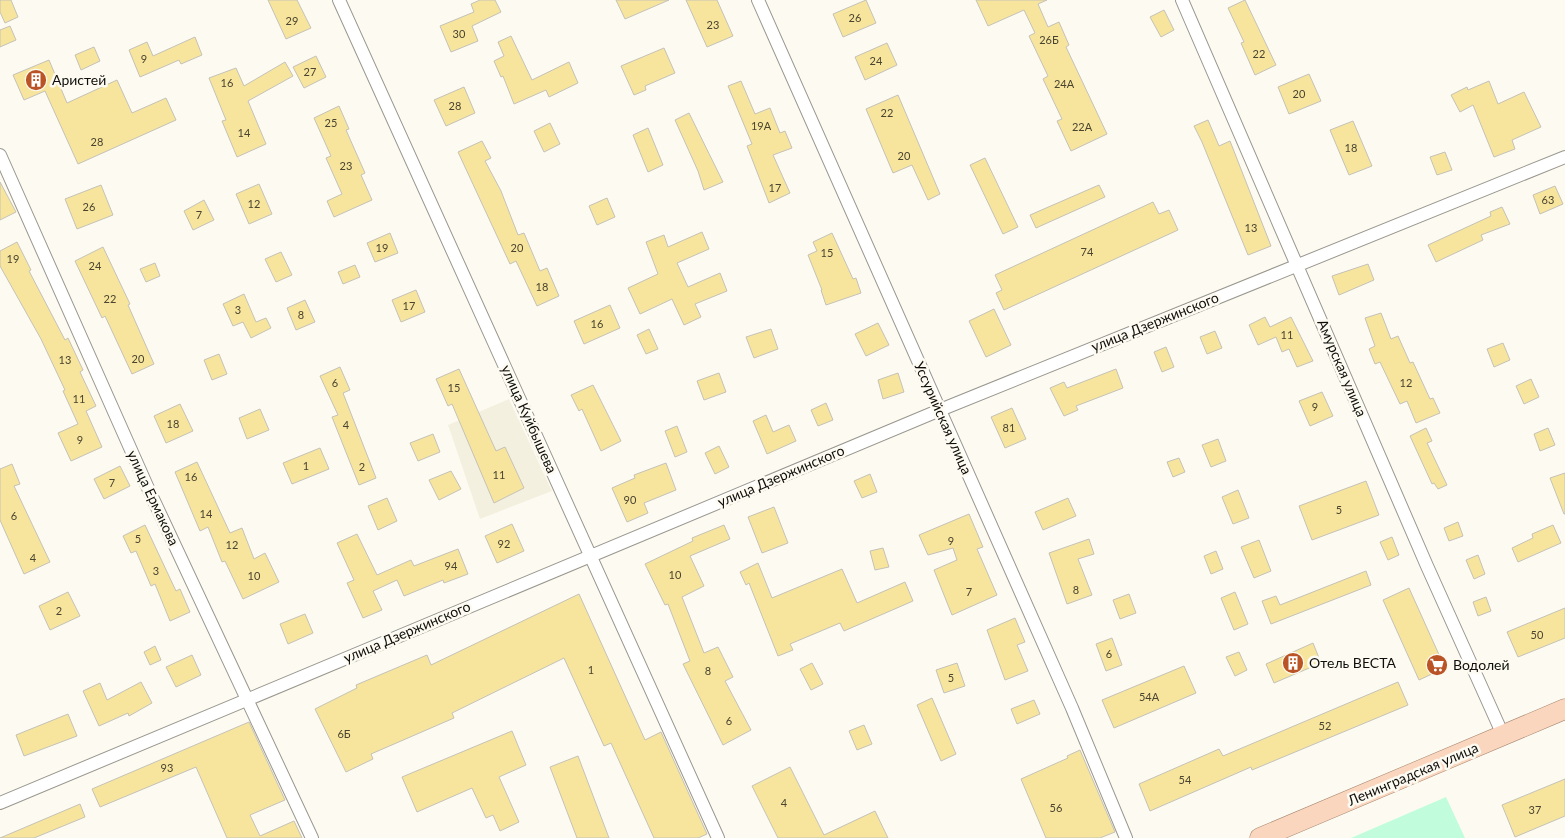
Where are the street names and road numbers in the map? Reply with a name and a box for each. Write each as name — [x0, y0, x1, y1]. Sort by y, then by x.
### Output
street label: улица Дзержинского — [1089, 288, 1221, 355]
street label: Амурская улица — [1314, 317, 1371, 419]
street label: Уссурийская улица — [911, 359, 976, 477]
street label: улица Куйбышева — [498, 362, 561, 476]
street label: улица Дзержинского — [715, 441, 847, 510]
street label: улица Ермакова — [124, 447, 183, 548]
street label: улица Дзержинского — [341, 597, 473, 666]
street label: Ленинградская улица — [1344, 738, 1481, 809]

